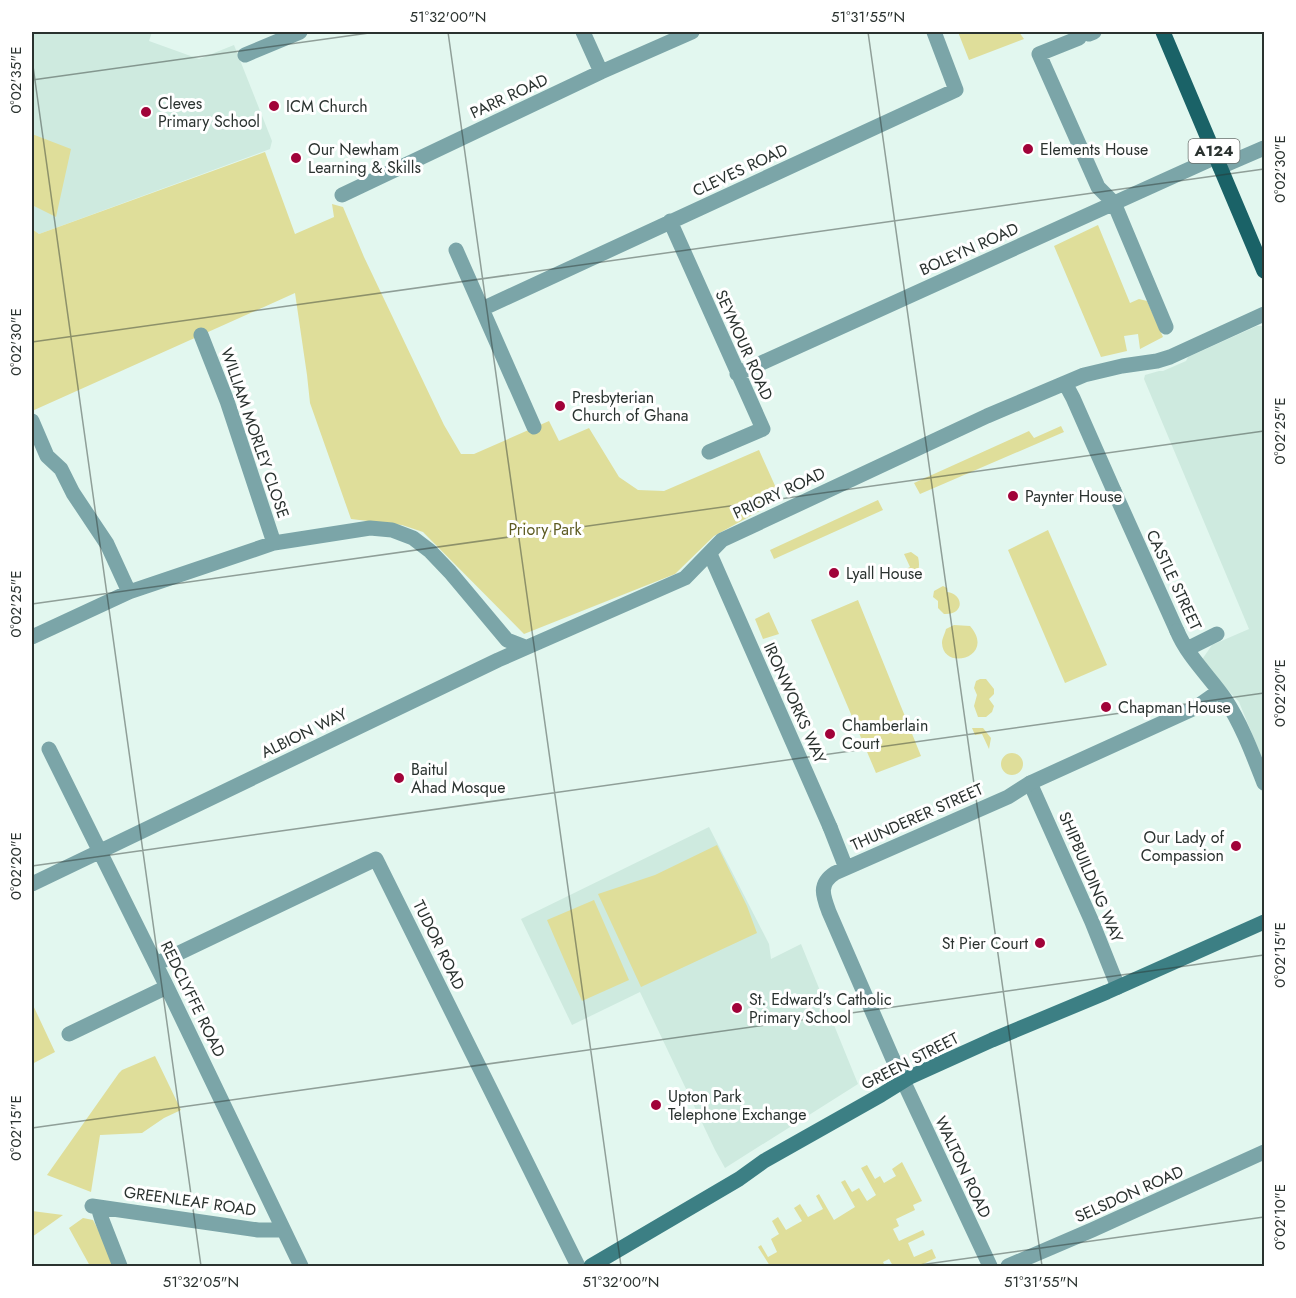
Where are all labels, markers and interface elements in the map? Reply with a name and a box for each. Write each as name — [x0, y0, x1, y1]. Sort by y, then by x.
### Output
text: 51°32'00"N — [410, 6, 486, 28]
text: 51°31'55"N — [831, 6, 905, 28]
text: 0°02'35"E — [5, 47, 27, 113]
street label: PARR ROAD — [466, 68, 552, 124]
place label: Cleves Primary School — [158, 92, 260, 133]
place label: ICM Church — [286, 95, 368, 118]
marker: ICM Church — [267, 99, 281, 113]
marker: Cleves Primary School — [139, 105, 153, 119]
text: 0°02'30"E — [1269, 135, 1291, 203]
place label: Our Newham Learning & Skills — [308, 138, 421, 179]
street label: CLEVES ROAD — [689, 138, 791, 202]
place label: Elements House — [1040, 138, 1148, 161]
road number: A124 — [1188, 139, 1240, 163]
marker: Elements House — [1021, 142, 1035, 156]
marker: Our Newham Learning & Skills — [289, 151, 303, 165]
street label: BOLEYN ROAD — [916, 217, 1022, 281]
street label: SEYMOUR ROAD — [709, 286, 779, 404]
text: 0°02'30"E — [5, 308, 27, 376]
street label: WILLIAM MORLEY CLOSE — [215, 345, 295, 521]
place label: Presbyterian Church of Ghana — [572, 386, 689, 427]
text: 0°02'25"E — [1269, 397, 1291, 465]
marker: Presbyterian Church of Ghana — [553, 399, 567, 413]
street label: PRIORY ROAD — [729, 461, 829, 524]
place label: Paynter House — [1025, 485, 1122, 508]
marker: Paynter House — [1006, 489, 1020, 503]
park label: Priory Park — [508, 518, 583, 541]
street label: CASTLE STREET — [1141, 526, 1208, 635]
place label: Lyall House — [846, 562, 923, 585]
marker: Lyall House — [827, 566, 841, 580]
text: 0°02'25"E — [5, 570, 27, 638]
street label: IRONWORKS WAY — [758, 639, 832, 767]
text: 0°02'20"E — [1269, 659, 1291, 727]
place label: Chapman House — [1118, 696, 1231, 719]
marker: Chapman House — [1099, 700, 1113, 714]
street label: ALBION WAY — [257, 702, 351, 764]
place label: Chamberlain Court — [842, 714, 928, 755]
marker: Chamberlain Court — [823, 727, 837, 741]
place label: Baitul Ahad Mosque — [411, 758, 505, 799]
marker: Baitul Ahad Mosque — [392, 771, 406, 785]
street label: THUNDERER STREET — [847, 777, 987, 857]
street label: SHIPBUILDING WAY — [1053, 808, 1129, 946]
place label: Our Lady of Compassion — [1141, 826, 1224, 867]
text: 0°02'20"E — [5, 832, 27, 900]
marker: Our Lady of Compassion — [1229, 839, 1243, 853]
street label: TUDOR ROAD — [407, 896, 471, 994]
text: 0°02'15"E — [1269, 922, 1291, 988]
place label: St Pier Court — [942, 932, 1028, 955]
marker: St Pier Court — [1033, 936, 1047, 950]
street label: REDCLYFFE ROAD — [155, 937, 231, 1061]
place label: St. Edward's Catholic Primary School — [749, 988, 892, 1029]
marker: St. Edward's Catholic Primary School — [730, 1001, 744, 1015]
street label: GREEN STREET — [857, 1026, 963, 1095]
place label: Upton Park Telephone Exchange — [668, 1085, 806, 1126]
text: 0°02'15"E — [5, 1095, 27, 1161]
marker: Upton Park Telephone Exchange — [649, 1098, 663, 1112]
street label: WALTON ROAD — [929, 1112, 997, 1222]
street label: SELSDON ROAD — [1071, 1160, 1187, 1228]
street label: GREENLEAF ROAD — [122, 1180, 258, 1222]
text: 0°02'10"E — [1269, 1184, 1291, 1250]
text: 51°32'05"N — [163, 1271, 239, 1293]
text: 51°32'00"N — [583, 1271, 659, 1293]
text: 51°31'55"N — [1004, 1271, 1078, 1293]

